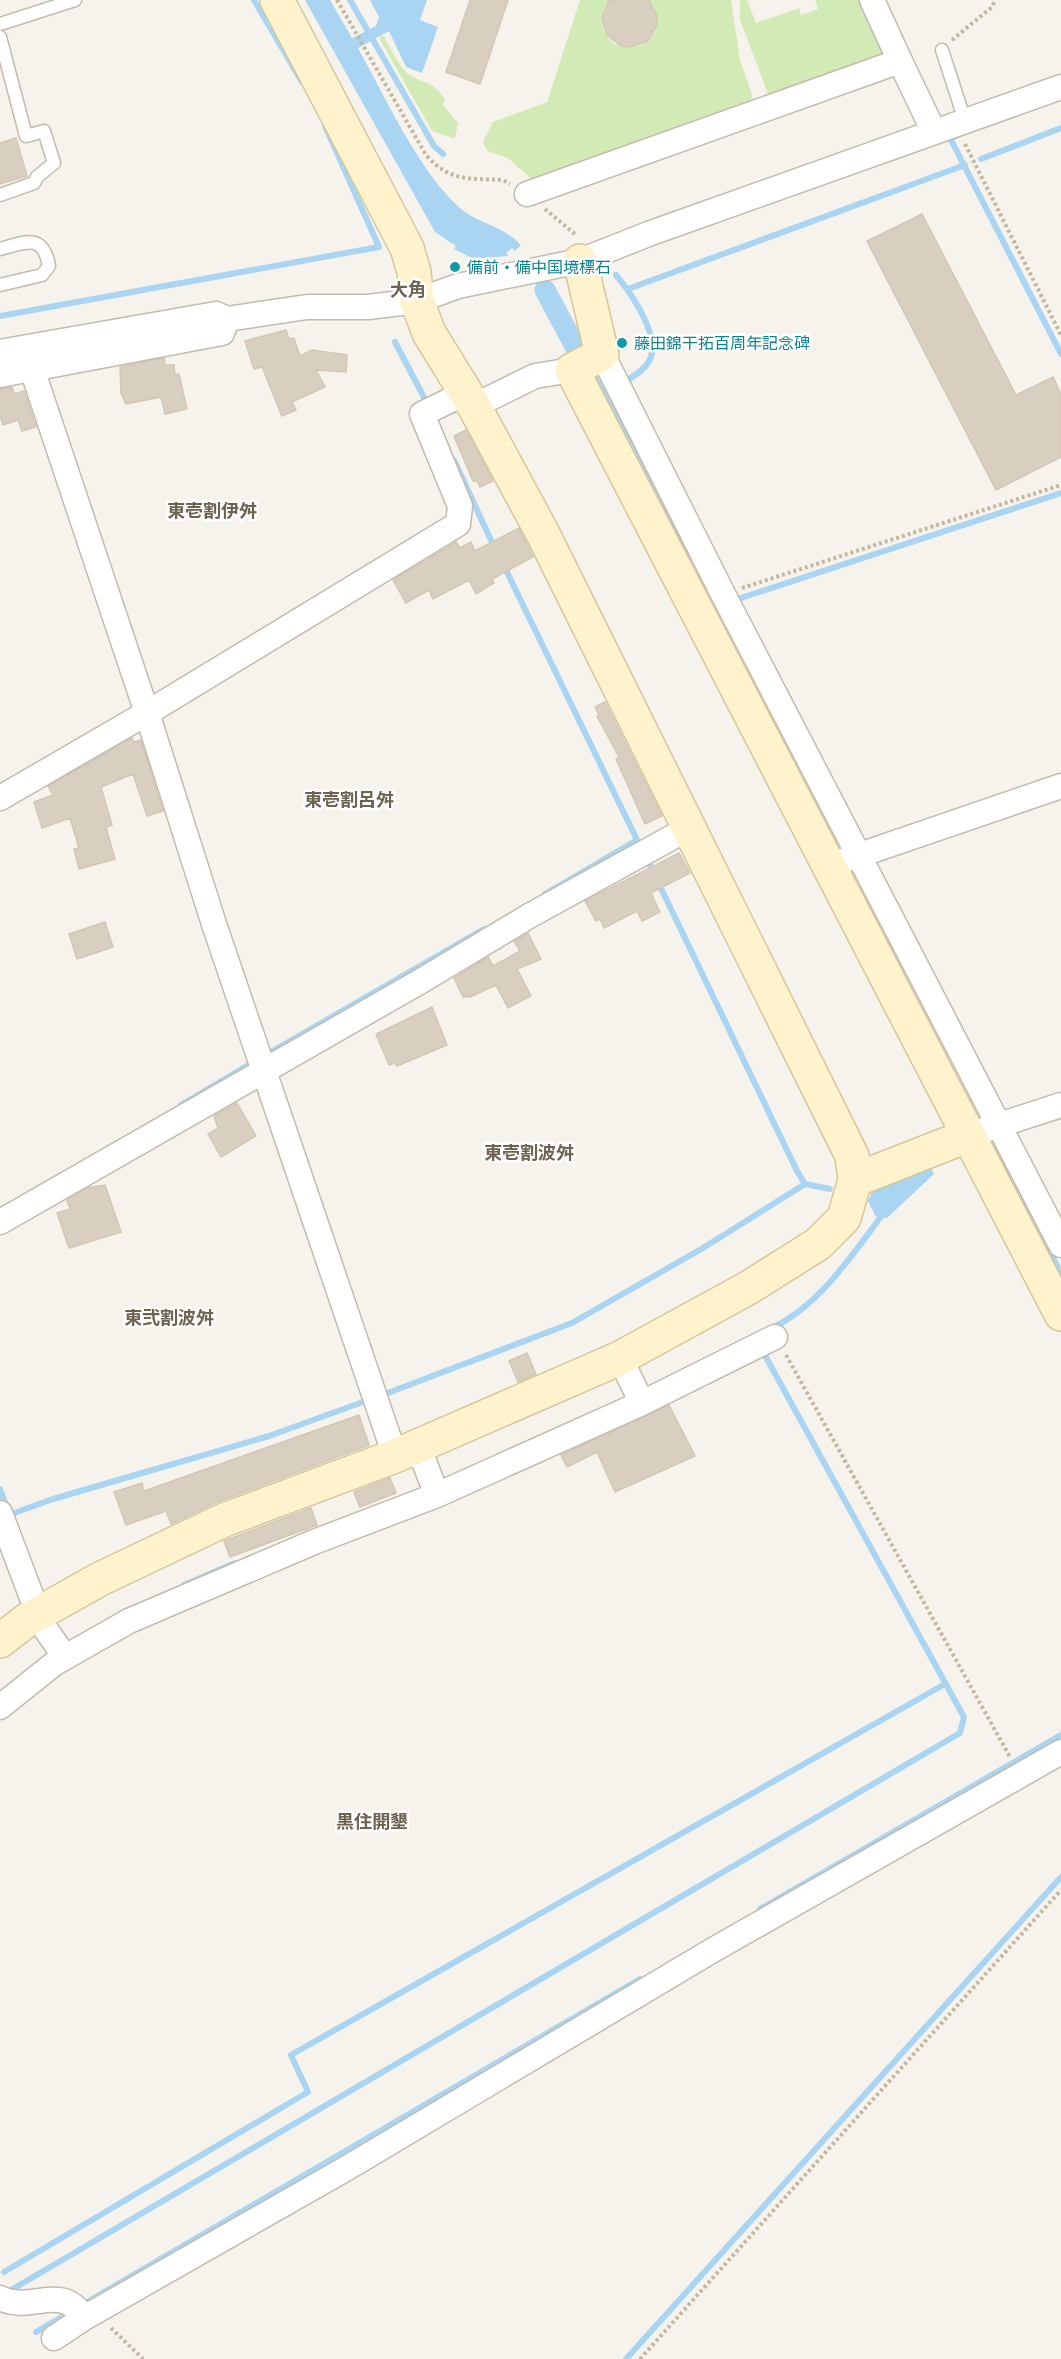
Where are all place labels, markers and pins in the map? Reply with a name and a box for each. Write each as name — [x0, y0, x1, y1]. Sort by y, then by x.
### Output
place label: 備前・備中国境標石 — [467, 258, 611, 276]
marker: 備前・備中国境標石 — [448, 260, 462, 274]
place label: 藤田錦干拓百周年記念碑 — [634, 334, 810, 352]
marker: 藤田錦干拓百周年記念碑 — [615, 336, 629, 350]

